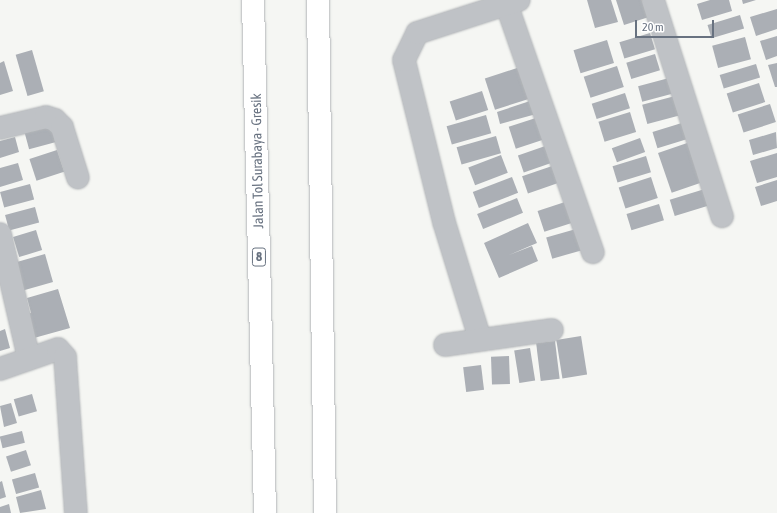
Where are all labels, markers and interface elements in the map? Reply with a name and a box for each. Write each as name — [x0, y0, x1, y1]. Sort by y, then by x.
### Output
scale bar — [637, 12, 716, 38]
text: 20 m — [642, 20, 664, 34]
street label: Jalan Tol Surabaya - Gresik — [247, 93, 267, 229]
road number: 8 — [251, 246, 267, 268]

